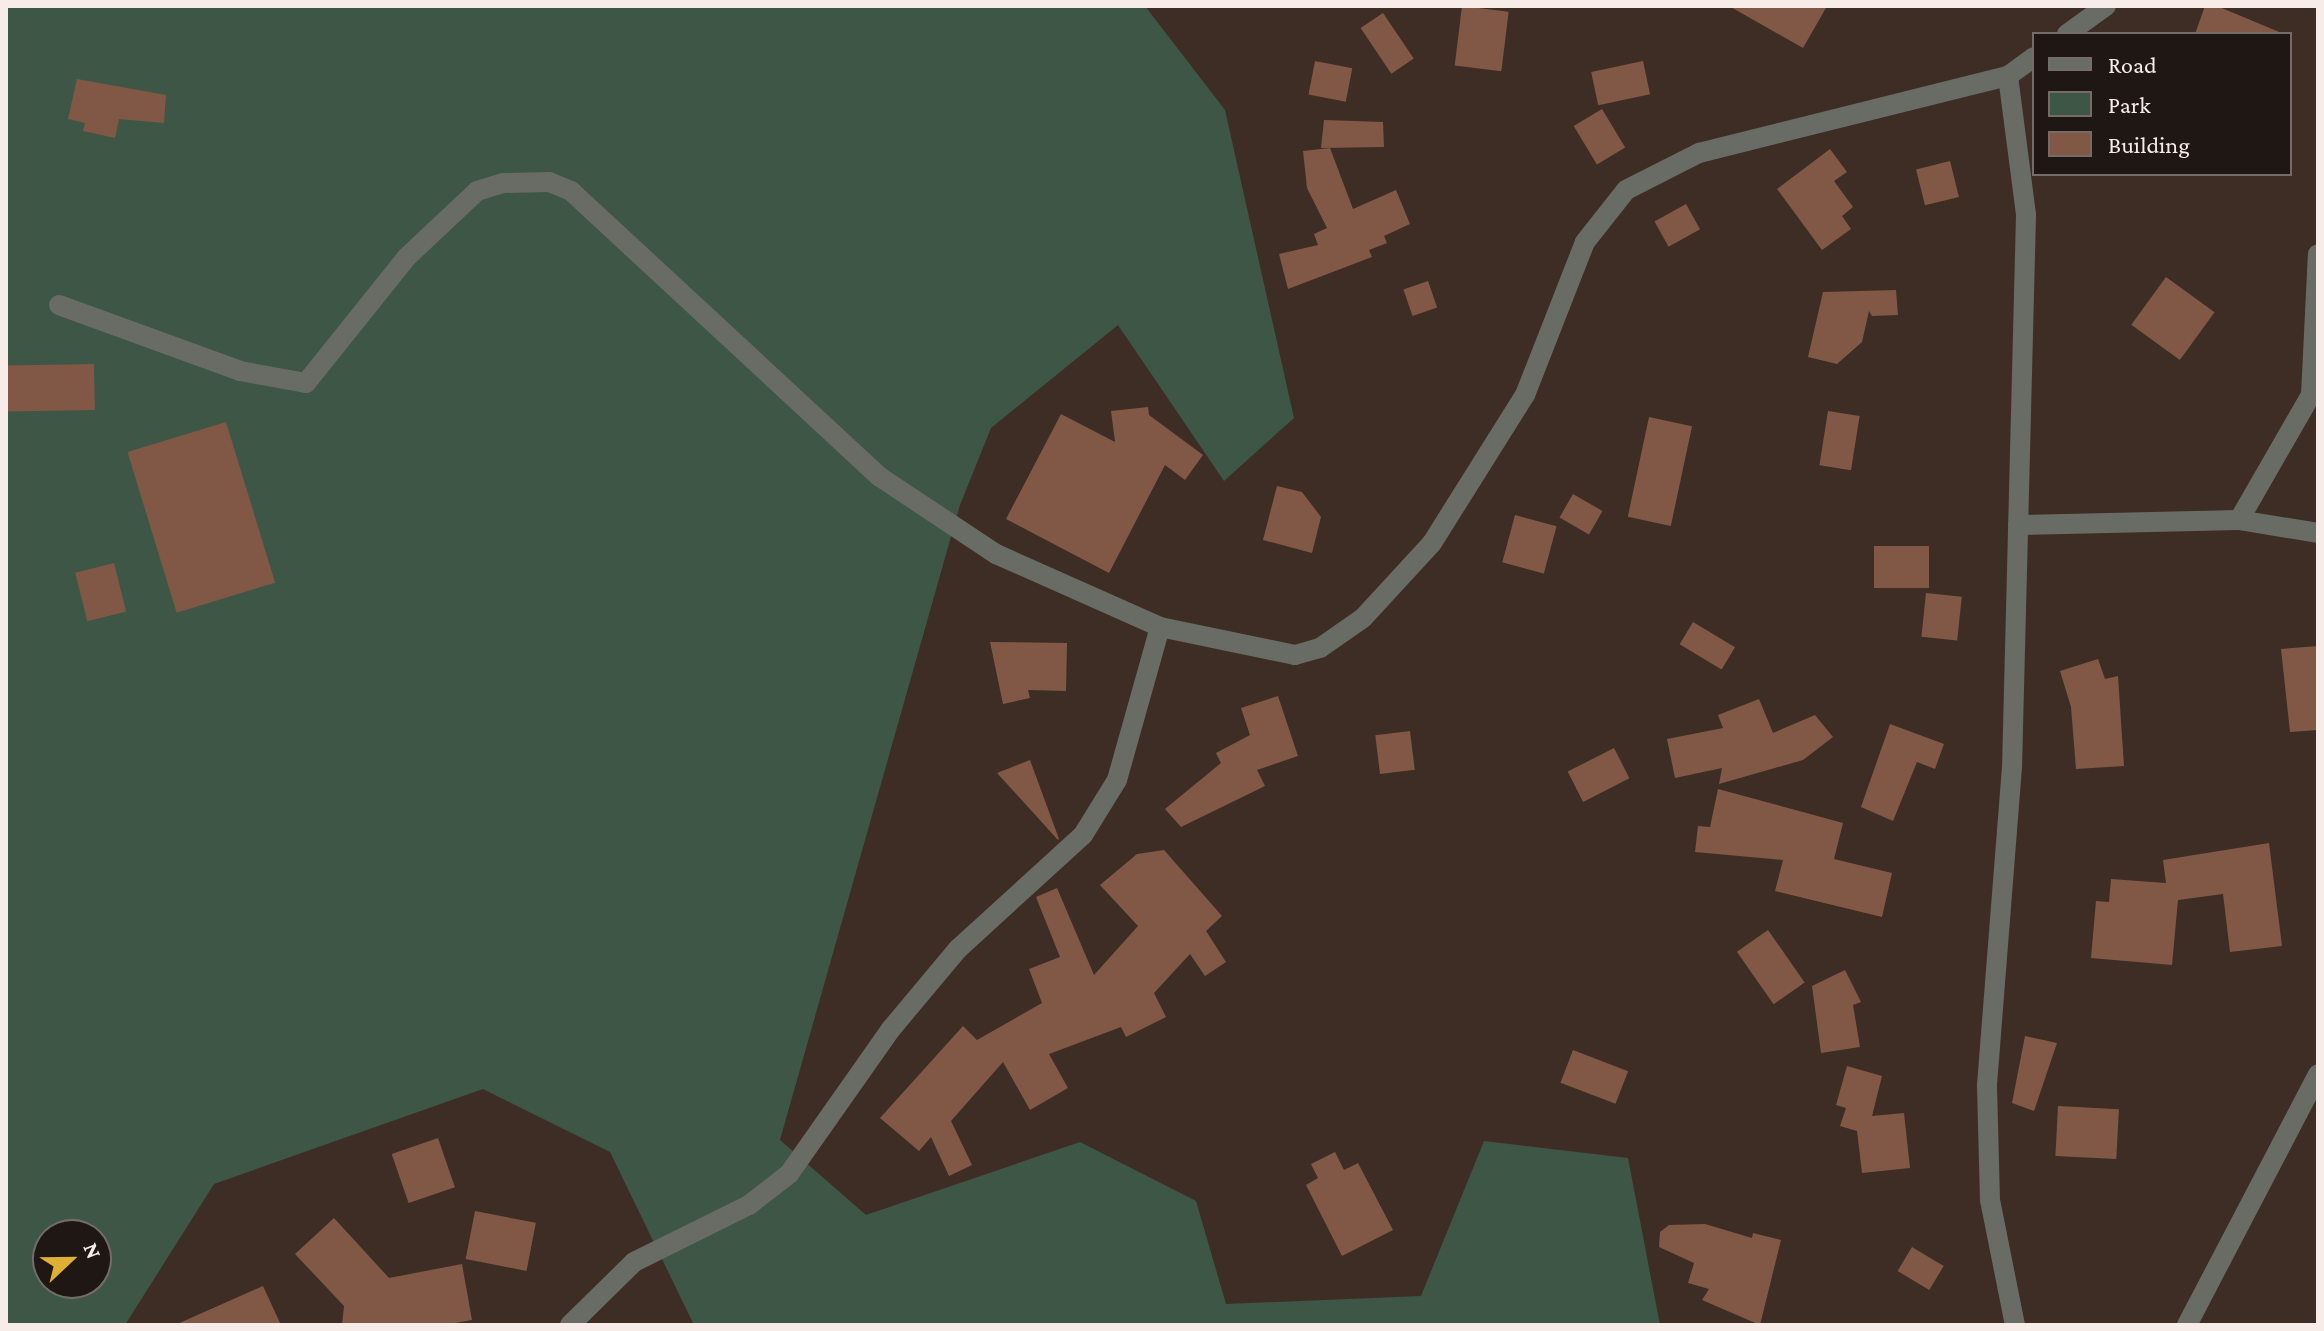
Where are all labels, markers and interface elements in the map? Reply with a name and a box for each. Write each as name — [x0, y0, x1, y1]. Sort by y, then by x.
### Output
legend — [2032, 32, 2292, 176]
text: Road — [2108, 51, 2157, 78]
text: Park — [2108, 91, 2151, 118]
text: Building — [2108, 131, 2190, 158]
north arrow — [32, 1219, 112, 1299]
text: N — [78, 1239, 107, 1262]

